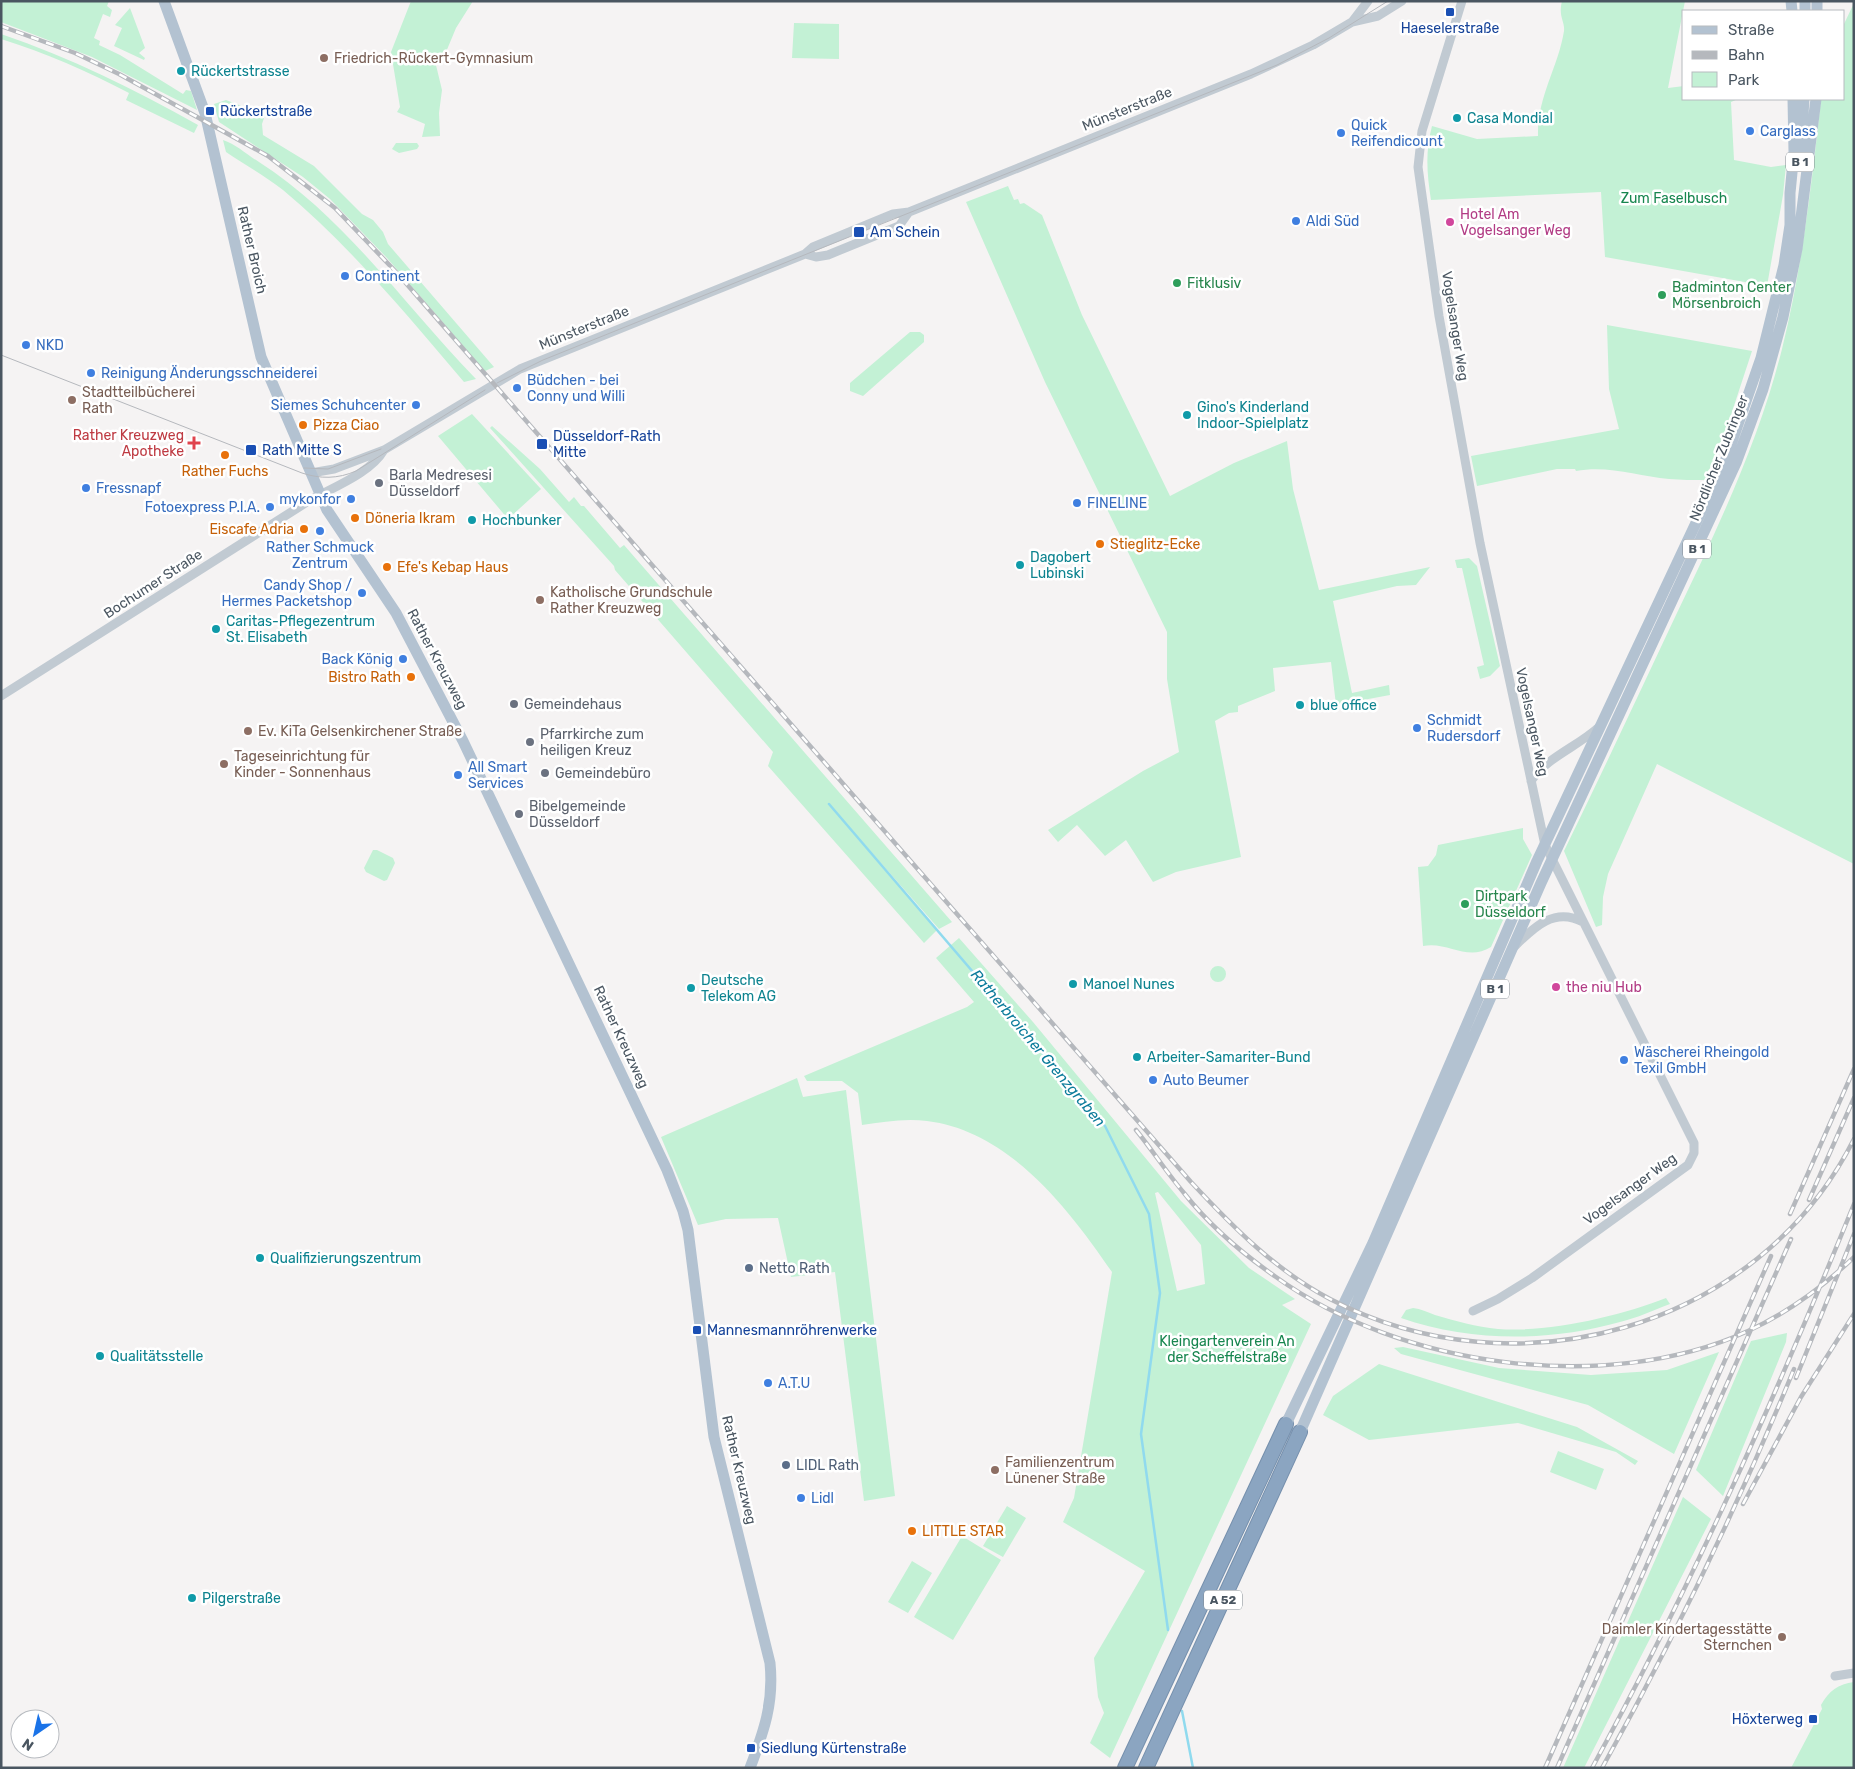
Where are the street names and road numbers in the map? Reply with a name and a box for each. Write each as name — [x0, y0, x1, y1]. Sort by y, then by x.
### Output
street label: Münsterstraße — [1080, 83, 1175, 135]
road number: B 1 — [1786, 152, 1814, 172]
street label: Rather Broich — [234, 205, 270, 295]
street label: Vogelsanger Weg — [1438, 270, 1472, 382]
street label: Münsterstraße — [537, 302, 632, 354]
street label: Nördlicher Zubringer — [1686, 392, 1752, 523]
road number: B 1 — [1683, 540, 1711, 558]
street label: Bochumer Straße — [101, 546, 206, 622]
street label: Rather Kreuzweg — [403, 606, 471, 712]
street label: Vogelsanger Weg — [1512, 666, 1552, 778]
road number: B 1 — [1481, 980, 1509, 999]
street label: Rather Kreuzweg — [590, 983, 652, 1091]
street label: Vogelsanger Weg — [1580, 1150, 1680, 1228]
street label: Rather Kreuzweg — [718, 1414, 760, 1526]
road number: A 52 — [1204, 1590, 1242, 1610]

